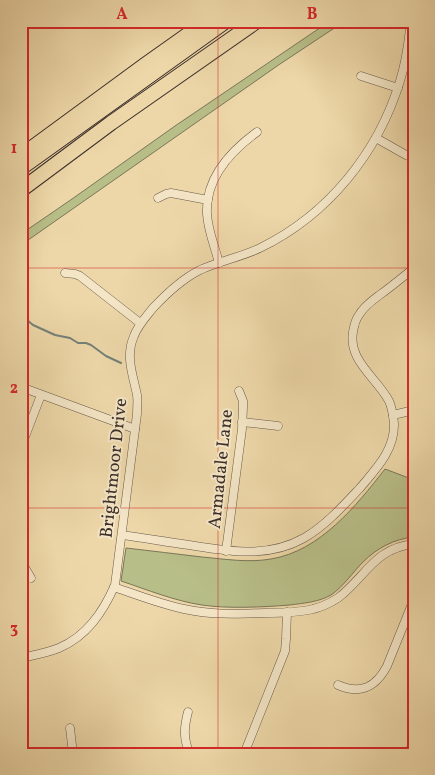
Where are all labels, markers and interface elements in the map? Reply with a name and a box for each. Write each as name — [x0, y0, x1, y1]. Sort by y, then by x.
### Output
text: A — [116, 4, 128, 26]
text: B — [307, 4, 318, 26]
text: 1 — [11, 138, 17, 160]
text: 2 — [10, 378, 18, 400]
street label: Brightmoor Drive — [95, 397, 134, 539]
street label: Armadale Lane — [203, 408, 240, 530]
text: 3 — [10, 618, 18, 640]

